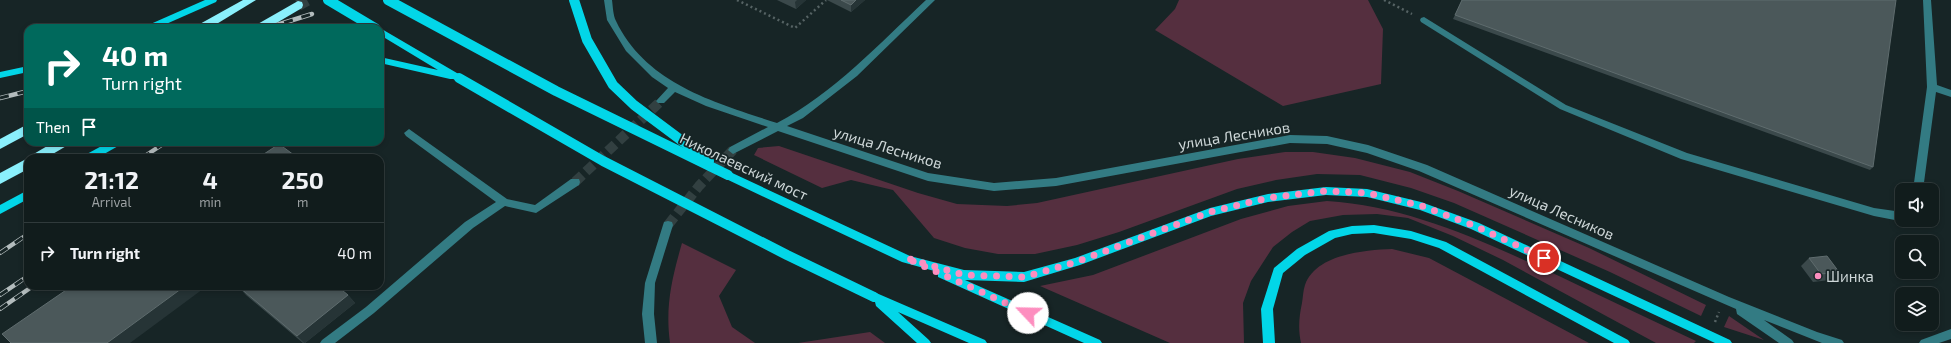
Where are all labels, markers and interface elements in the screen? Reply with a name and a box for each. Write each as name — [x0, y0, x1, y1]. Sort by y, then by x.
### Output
text: 40 m — [102, 38, 168, 72]
icon: right — [36, 40, 88, 92]
text: Turn right — [102, 72, 182, 94]
icon: arrive — [78, 116, 100, 138]
street label: улица Лесников — [1177, 117, 1291, 154]
text: Then — [36, 118, 70, 136]
street label: улица Лесников — [831, 122, 945, 173]
street label: Николаевский мост — [677, 128, 811, 204]
text: 21:12 — [84, 165, 139, 194]
text: 4 — [203, 165, 218, 194]
text: 250 — [281, 165, 324, 194]
street label: улица Лесников — [1506, 181, 1617, 244]
map controls — [1895, 183, 1939, 331]
button: sound — [1895, 183, 1939, 227]
text: Arrival — [92, 194, 131, 210]
text: min — [199, 194, 221, 210]
text: m — [297, 194, 308, 210]
button: search — [1895, 235, 1939, 279]
pin — [1527, 241, 1561, 275]
icon: right — [36, 242, 58, 264]
text: Turn right — [70, 244, 140, 262]
text: 40 m — [337, 244, 372, 262]
icon: arrive — [1533, 247, 1555, 269]
place label: Шинка — [1826, 267, 1874, 285]
marker: Шинка — [1813, 271, 1823, 281]
button: layers — [1895, 287, 1939, 331]
position arrow — [1007, 292, 1049, 334]

